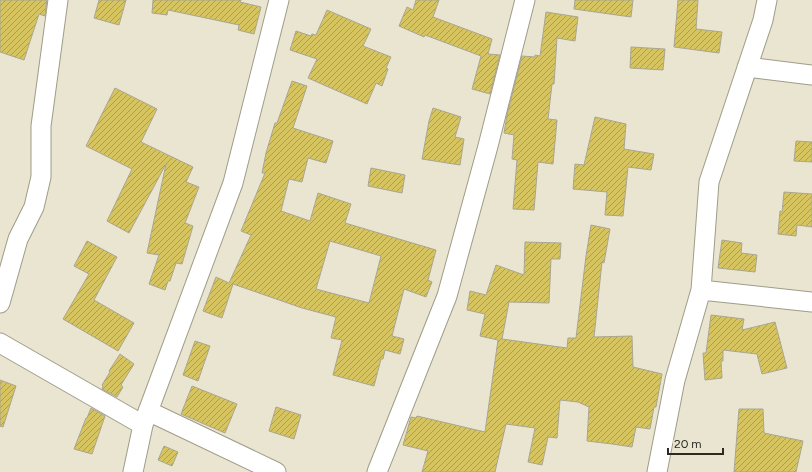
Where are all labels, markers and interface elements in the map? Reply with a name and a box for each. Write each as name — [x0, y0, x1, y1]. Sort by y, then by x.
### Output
scale bar — [668, 430, 723, 456]
text: 20 m — [674, 437, 702, 451]

